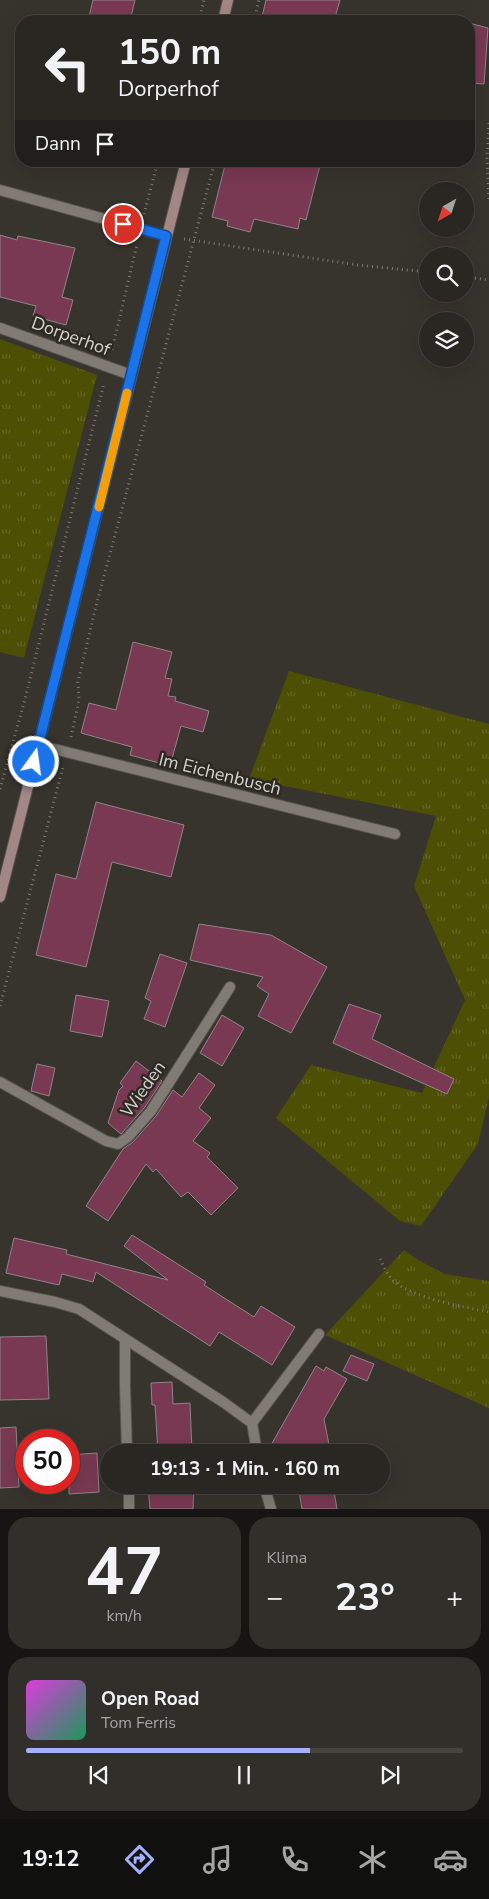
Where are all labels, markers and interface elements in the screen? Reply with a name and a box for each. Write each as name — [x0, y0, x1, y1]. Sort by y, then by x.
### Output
text: 150 m — [118, 29, 221, 76]
icon: left — [35, 35, 100, 100]
text: Dorperhof — [118, 74, 219, 104]
icon: arrive — [91, 130, 119, 158]
text: Dann — [35, 131, 81, 157]
north arrow — [419, 182, 474, 238]
map controls — [419, 182, 474, 367]
pin — [102, 203, 144, 245]
icon: arrive — [109, 210, 137, 238]
button: search — [419, 247, 474, 302]
street label: Dorperhof — [28, 311, 115, 362]
button: layers — [419, 312, 474, 367]
position arrow — [7, 735, 59, 787]
street label: Im Eichenbusch — [156, 747, 284, 801]
street label: Wieden — [115, 1056, 171, 1122]
speed limit sign: 50 — [15, 1429, 80, 1494]
text: 19:13 · 1 Min. · 160 m — [150, 1456, 340, 1482]
text: 47 — [85, 1528, 163, 1617]
text: Klima — [267, 1547, 307, 1569]
text: 23° — [335, 1572, 395, 1623]
text: − — [267, 1579, 283, 1617]
text: + — [446, 1579, 463, 1617]
text: km/h — [107, 1605, 142, 1627]
text: Open Road — [101, 1686, 199, 1712]
text: Tom Ferris — [101, 1712, 176, 1734]
icon: previous — [85, 1761, 113, 1789]
icon: pause — [230, 1761, 258, 1789]
icon: next — [376, 1761, 404, 1789]
icon: directions — [122, 1842, 157, 1877]
icon: music — [200, 1842, 235, 1877]
icon: phone — [277, 1842, 312, 1877]
icon: climate — [355, 1842, 390, 1877]
icon: car — [433, 1842, 468, 1877]
text: 19:12 — [21, 1844, 80, 1874]

